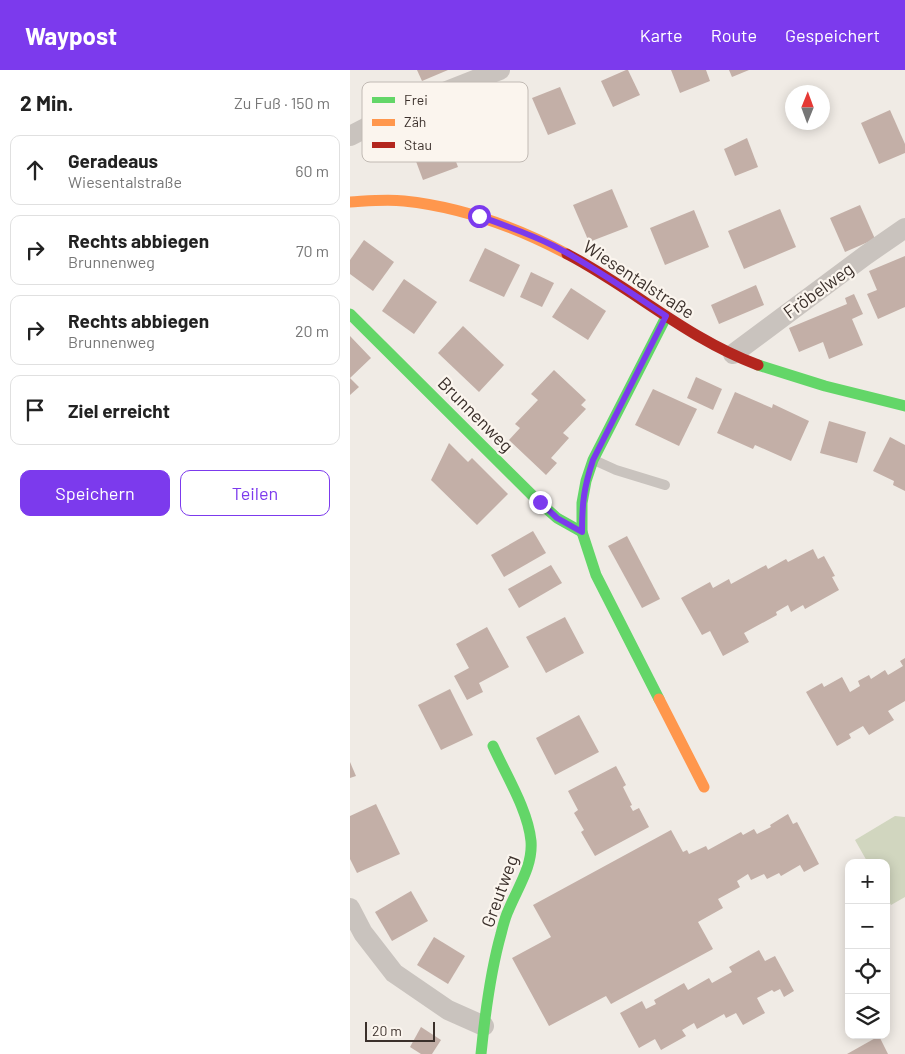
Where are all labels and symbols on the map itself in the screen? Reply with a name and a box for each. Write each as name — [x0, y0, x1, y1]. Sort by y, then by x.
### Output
legend — [362, 82, 528, 162]
north arrow — [785, 85, 830, 130]
text: Frei — [404, 91, 428, 108]
text: Zäh — [404, 113, 426, 130]
text: Stau — [404, 136, 432, 153]
route start — [468, 205, 491, 228]
street label: Wiesentalstraße — [579, 235, 699, 323]
street label: Fröbelweg — [779, 257, 857, 323]
street label: Brunnenweg — [434, 372, 518, 456]
route end — [529, 491, 552, 514]
street label: Greutweg — [476, 852, 522, 930]
scale bar — [365, 1019, 435, 1042]

